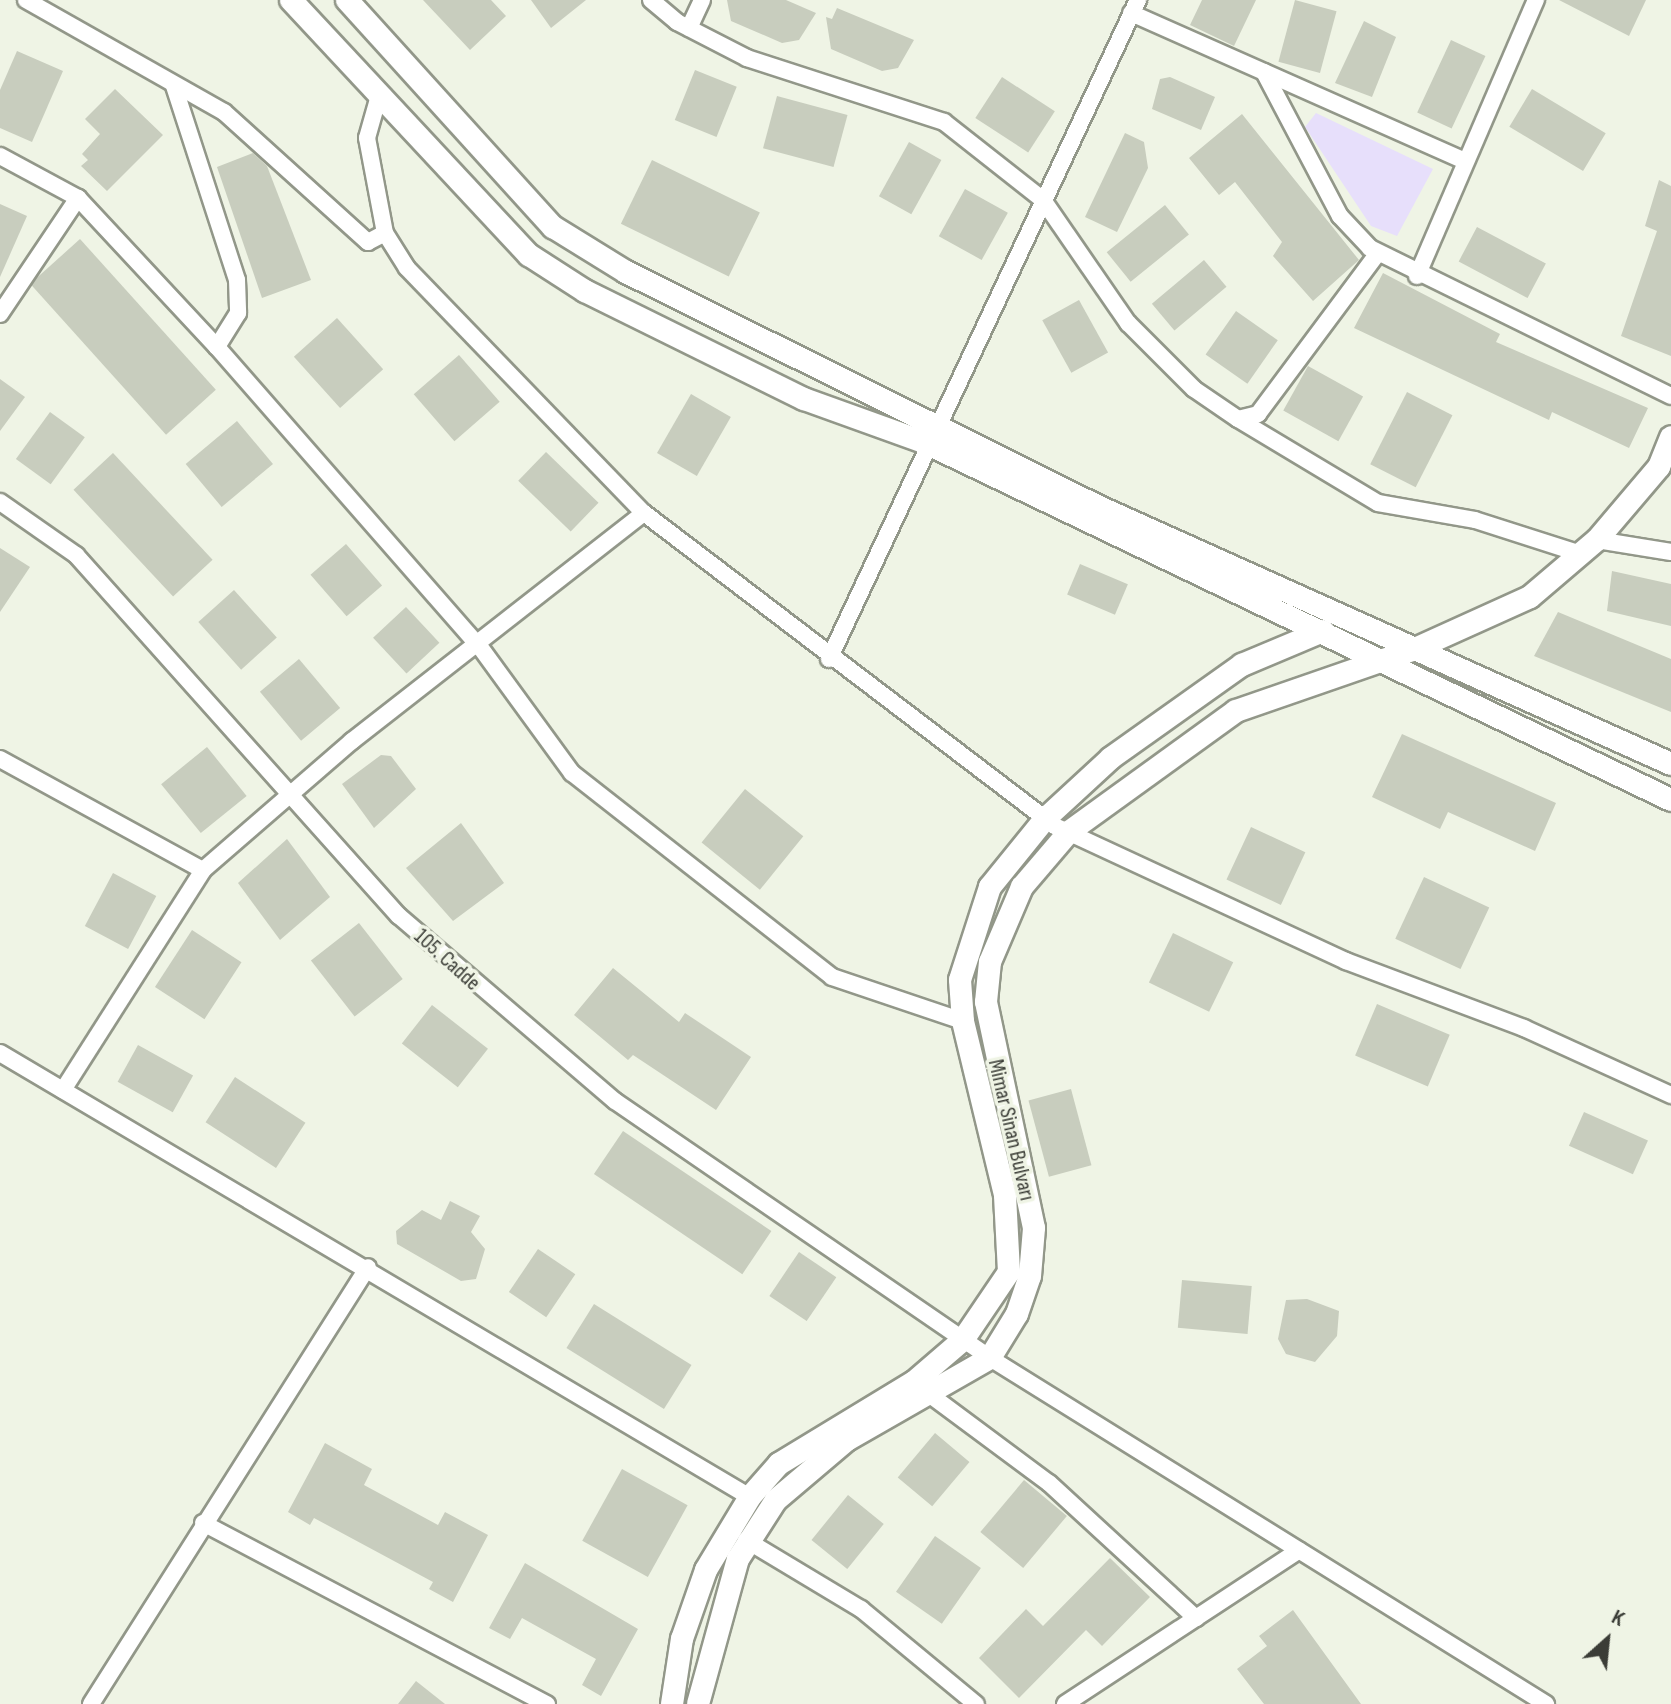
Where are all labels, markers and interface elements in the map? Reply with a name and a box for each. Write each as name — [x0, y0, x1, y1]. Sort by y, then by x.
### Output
street label: 105. Cadde — [408, 923, 486, 997]
street label: Mimar Sinan Bulvarı — [982, 1057, 1040, 1203]
north arrow — [1567, 1600, 1647, 1680]
text: K — [1607, 1604, 1629, 1633]

